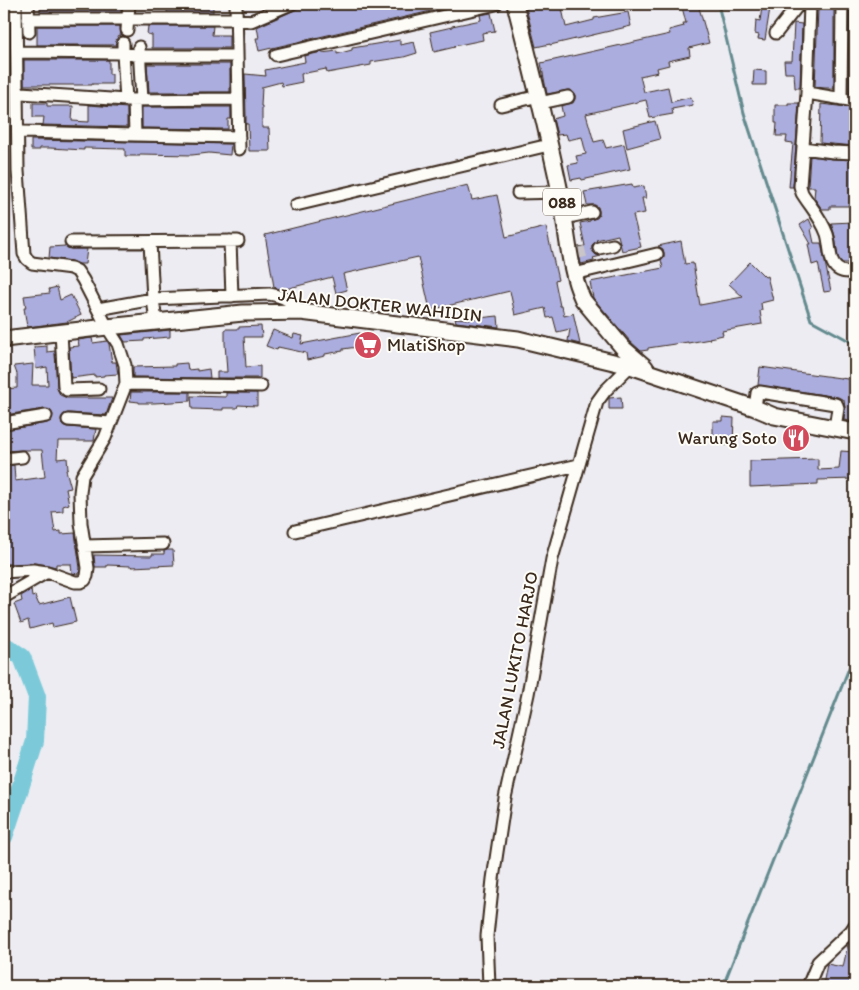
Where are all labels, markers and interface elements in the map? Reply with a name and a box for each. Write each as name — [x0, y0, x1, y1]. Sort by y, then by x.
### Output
road number: 088 — [543, 188, 581, 216]
street label: JALAN DOKTER WAHIDIN — [277, 283, 483, 327]
supermarket icon: MlatiShop — [353, 330, 383, 360]
place label: MlatiShop — [387, 334, 465, 356]
restaurant icon: Warung Soto — [781, 423, 811, 453]
place label: Warung Soto — [678, 427, 777, 449]
street label: JALAN LUKITO HARJO — [487, 570, 543, 750]

